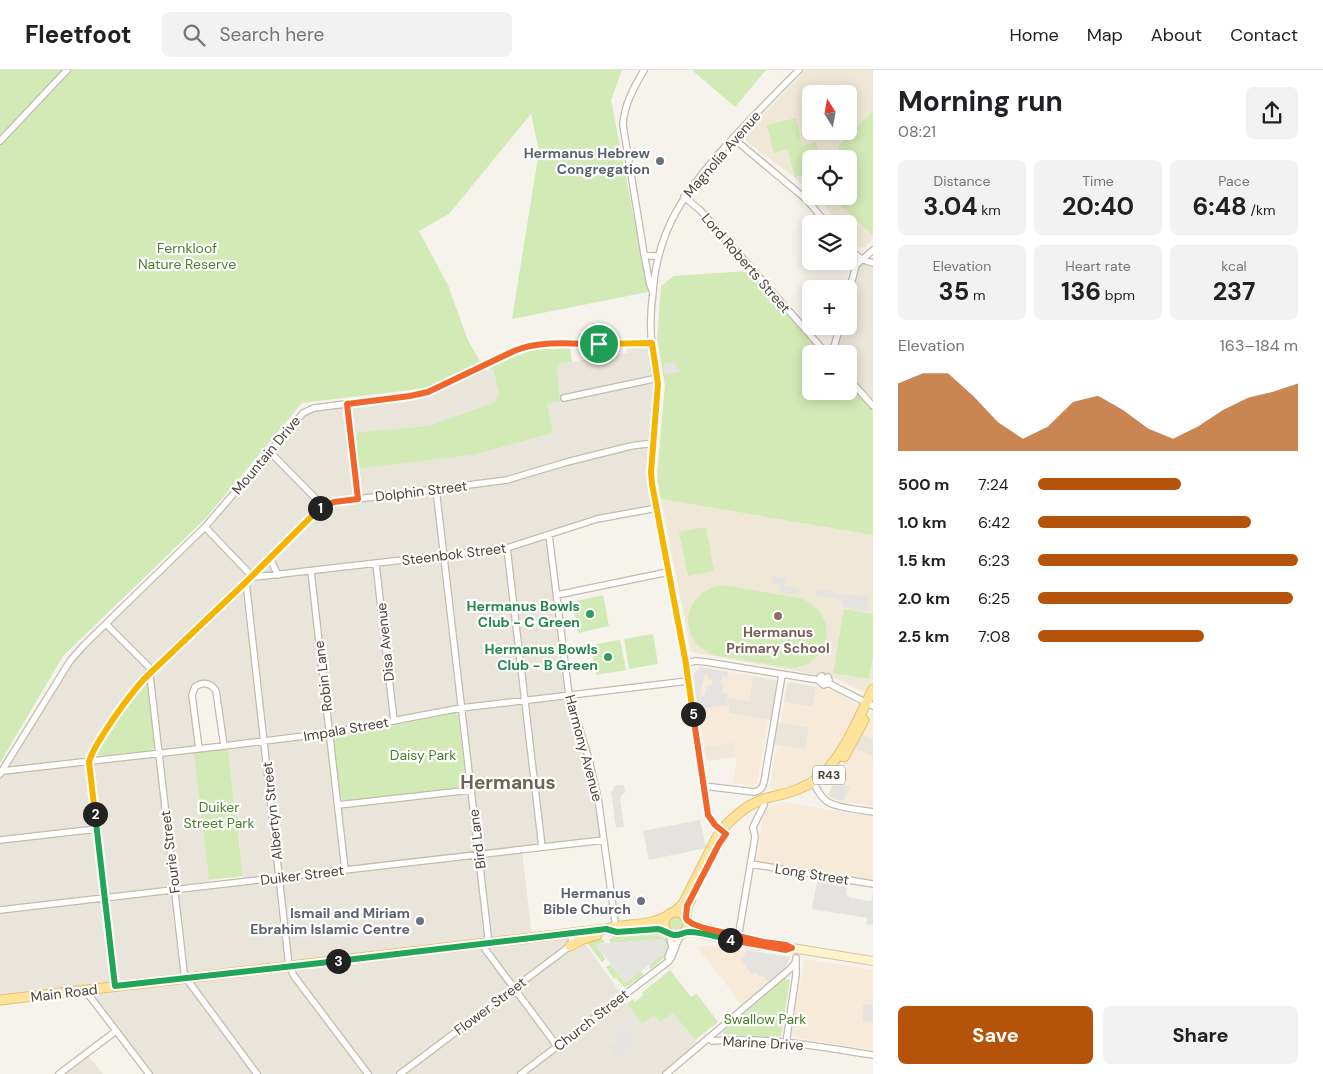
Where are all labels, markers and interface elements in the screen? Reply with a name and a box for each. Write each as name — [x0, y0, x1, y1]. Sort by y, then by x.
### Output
search box — [162, 12, 512, 57]
text: Fleetfoot — [25, 19, 132, 50]
icon: search — [180, 21, 208, 49]
text: Search here — [220, 22, 324, 47]
text: Home — [1009, 23, 1059, 47]
text: Map — [1087, 23, 1123, 47]
text: About — [1151, 23, 1202, 47]
text: Contact — [1230, 23, 1298, 47]
text: Morning run — [898, 83, 1063, 120]
north arrow — [802, 85, 858, 140]
map controls — [802, 85, 857, 400]
button: share — [1246, 87, 1298, 139]
street label: Magnolia Avenue — [679, 107, 765, 201]
text: 08:21 — [898, 121, 936, 142]
place label: Hermanus Hebrew Congregation — [524, 144, 651, 178]
button: locate — [802, 150, 857, 205]
marker: Hermanus Hebrew Congregation — [654, 155, 666, 167]
text: Distance — [934, 172, 990, 190]
text: Time — [1082, 172, 1114, 190]
text: Pace — [1218, 172, 1250, 190]
text: 3.04 — [923, 190, 977, 223]
text: 20:40 — [1062, 190, 1134, 223]
text: 6:48 — [1192, 190, 1247, 223]
text: km — [977, 201, 1001, 219]
text: /km — [1247, 201, 1276, 219]
street label: Lord Roberts Street — [698, 209, 794, 317]
button: layers — [802, 215, 857, 270]
park label: Fernkloof Nature Reserve — [138, 239, 236, 273]
text: Elevation — [933, 257, 991, 275]
text: Heart rate — [1065, 257, 1131, 275]
text: kcal — [1221, 257, 1247, 275]
text: 35 — [939, 275, 969, 308]
text: 136 — [1061, 275, 1101, 308]
text: 237 — [1213, 275, 1255, 308]
button: + — [802, 280, 857, 335]
text: m — [969, 286, 985, 304]
text: bpm — [1101, 286, 1135, 304]
pin — [578, 323, 620, 365]
icon: arrive — [585, 330, 613, 358]
text: Elevation — [898, 335, 965, 356]
text: 163–184 m — [1220, 335, 1298, 356]
button: − — [802, 345, 857, 400]
street label: Mountain Drive — [228, 412, 304, 498]
text: 500 m — [898, 474, 949, 495]
text: 7:24 — [978, 474, 1008, 495]
street label: Dolphin Street — [374, 476, 468, 506]
pin: 1 — [308, 496, 332, 520]
text: 1 — [318, 499, 323, 517]
text: 1.0 km — [898, 512, 947, 533]
text: 6:42 — [978, 512, 1010, 533]
street label: Steenbok Street — [401, 539, 507, 569]
text: 1.5 km — [898, 550, 946, 571]
text: 6:23 — [978, 550, 1010, 571]
text: 2.0 km — [898, 588, 950, 609]
text: 6:25 — [978, 588, 1010, 609]
place label: Hermanus Bowls Club - C Green — [467, 597, 580, 631]
street label: Disa Avenue — [372, 602, 398, 682]
marker: Hermanus Bowls Club - C Green — [584, 608, 596, 620]
marker: Hermanus Primary School — [772, 610, 784, 622]
place label: Hermanus Primary School — [726, 623, 830, 657]
text: 2.5 km — [898, 626, 949, 647]
text: 7:08 — [978, 626, 1010, 647]
street label: Robin Lane — [310, 640, 336, 712]
place label: Hermanus Bowls Club - B Green — [485, 640, 598, 674]
marker: Hermanus Bowls Club - B Green — [602, 651, 614, 663]
street label: Harmony Avenue — [561, 693, 607, 804]
pin: 5 — [680, 702, 706, 726]
text: 5 — [689, 705, 698, 723]
street label: Impala Street — [302, 713, 390, 745]
park label: Daisy Park — [390, 746, 456, 764]
street label: Albertyn Street — [258, 761, 286, 861]
road number: R43 — [813, 766, 845, 784]
district label: Hermanus — [460, 770, 556, 795]
park label: Duiker Street Park — [183, 798, 255, 832]
pin: 2 — [82, 802, 108, 826]
text: 2 — [91, 805, 100, 823]
street label: Bird Lane — [464, 808, 490, 870]
street label: Fourie Street — [156, 810, 184, 894]
street label: Long Street — [774, 859, 850, 889]
street label: Duiker Street — [259, 861, 345, 889]
place label: Hermanus Bible Church — [543, 884, 631, 918]
marker: Hermanus Bible Church — [635, 895, 647, 907]
place label: Ismail and Miriam Ebrahim Islamic Centre — [250, 904, 410, 938]
marker: Ismail and Miriam Ebrahim Islamic Centre — [414, 915, 426, 927]
pin: 4 — [718, 928, 742, 952]
text: 4 — [726, 931, 735, 949]
pin: 3 — [326, 948, 350, 974]
text: 3 — [334, 952, 343, 970]
street label: Flower Street — [450, 973, 530, 1039]
street label: Main Road — [30, 980, 98, 1006]
street label: Church Street — [550, 985, 632, 1055]
button: Save — [898, 1006, 1093, 1064]
button: Share — [1103, 1006, 1298, 1064]
park label: Swallow Park — [724, 1010, 806, 1028]
street label: Marine Drive — [722, 1032, 804, 1054]

